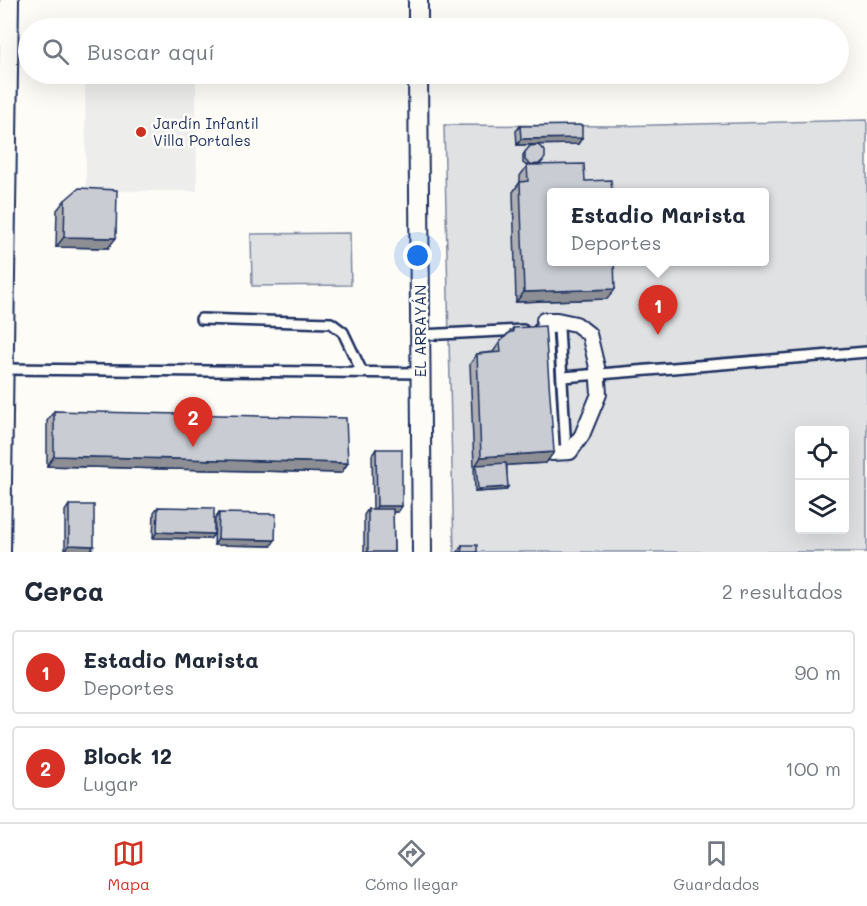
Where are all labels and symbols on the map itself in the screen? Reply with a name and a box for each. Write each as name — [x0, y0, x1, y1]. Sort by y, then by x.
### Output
place label: Jardín Infantil Villa Portales — [153, 113, 259, 150]
marker: Jardín Infantil Villa Portales — [134, 125, 148, 139]
your location — [403, 241, 432, 270]
street label: EL ARRAYÁN — [410, 285, 430, 377]
pin: 1 — [638, 286, 678, 335]
pin: 2 — [174, 398, 212, 447]

